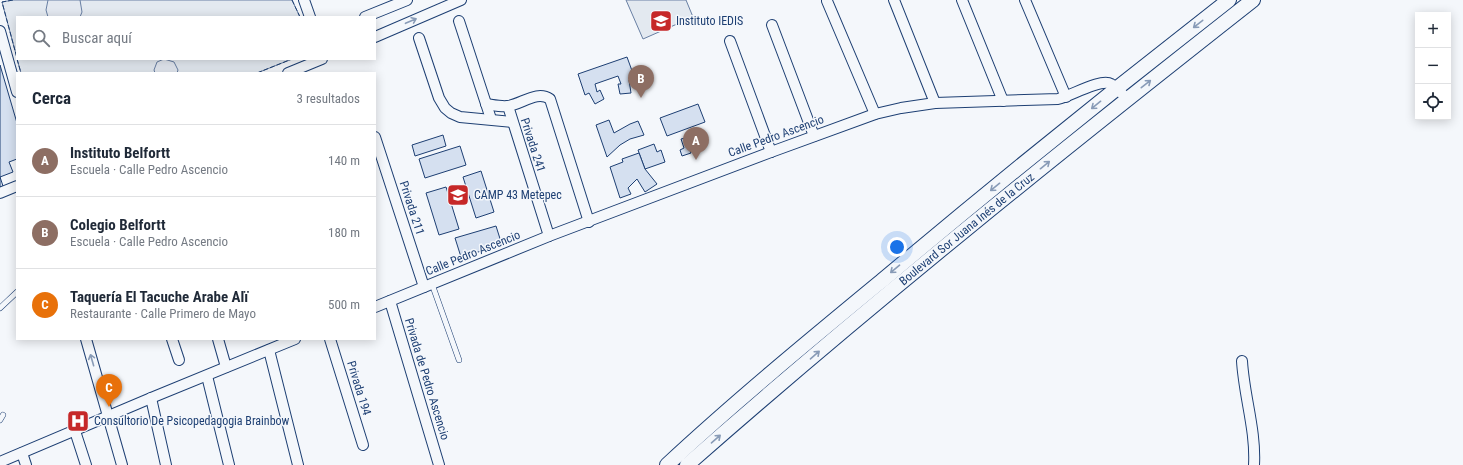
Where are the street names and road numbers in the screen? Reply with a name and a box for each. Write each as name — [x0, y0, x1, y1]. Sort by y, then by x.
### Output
street label: Calle Pedro Ascencio — [726, 112, 826, 160]
street label: Privada 241 — [518, 116, 548, 174]
street label: Boulevard Sor Juana Inés de la Cruz — [896, 170, 1037, 288]
street label: Privada 211 — [397, 179, 427, 237]
street label: Calle Pedro Ascencio — [424, 228, 522, 278]
street label: Privada de Pedro Ascencio — [402, 316, 452, 442]
street label: Privada 194 — [344, 359, 374, 417]

